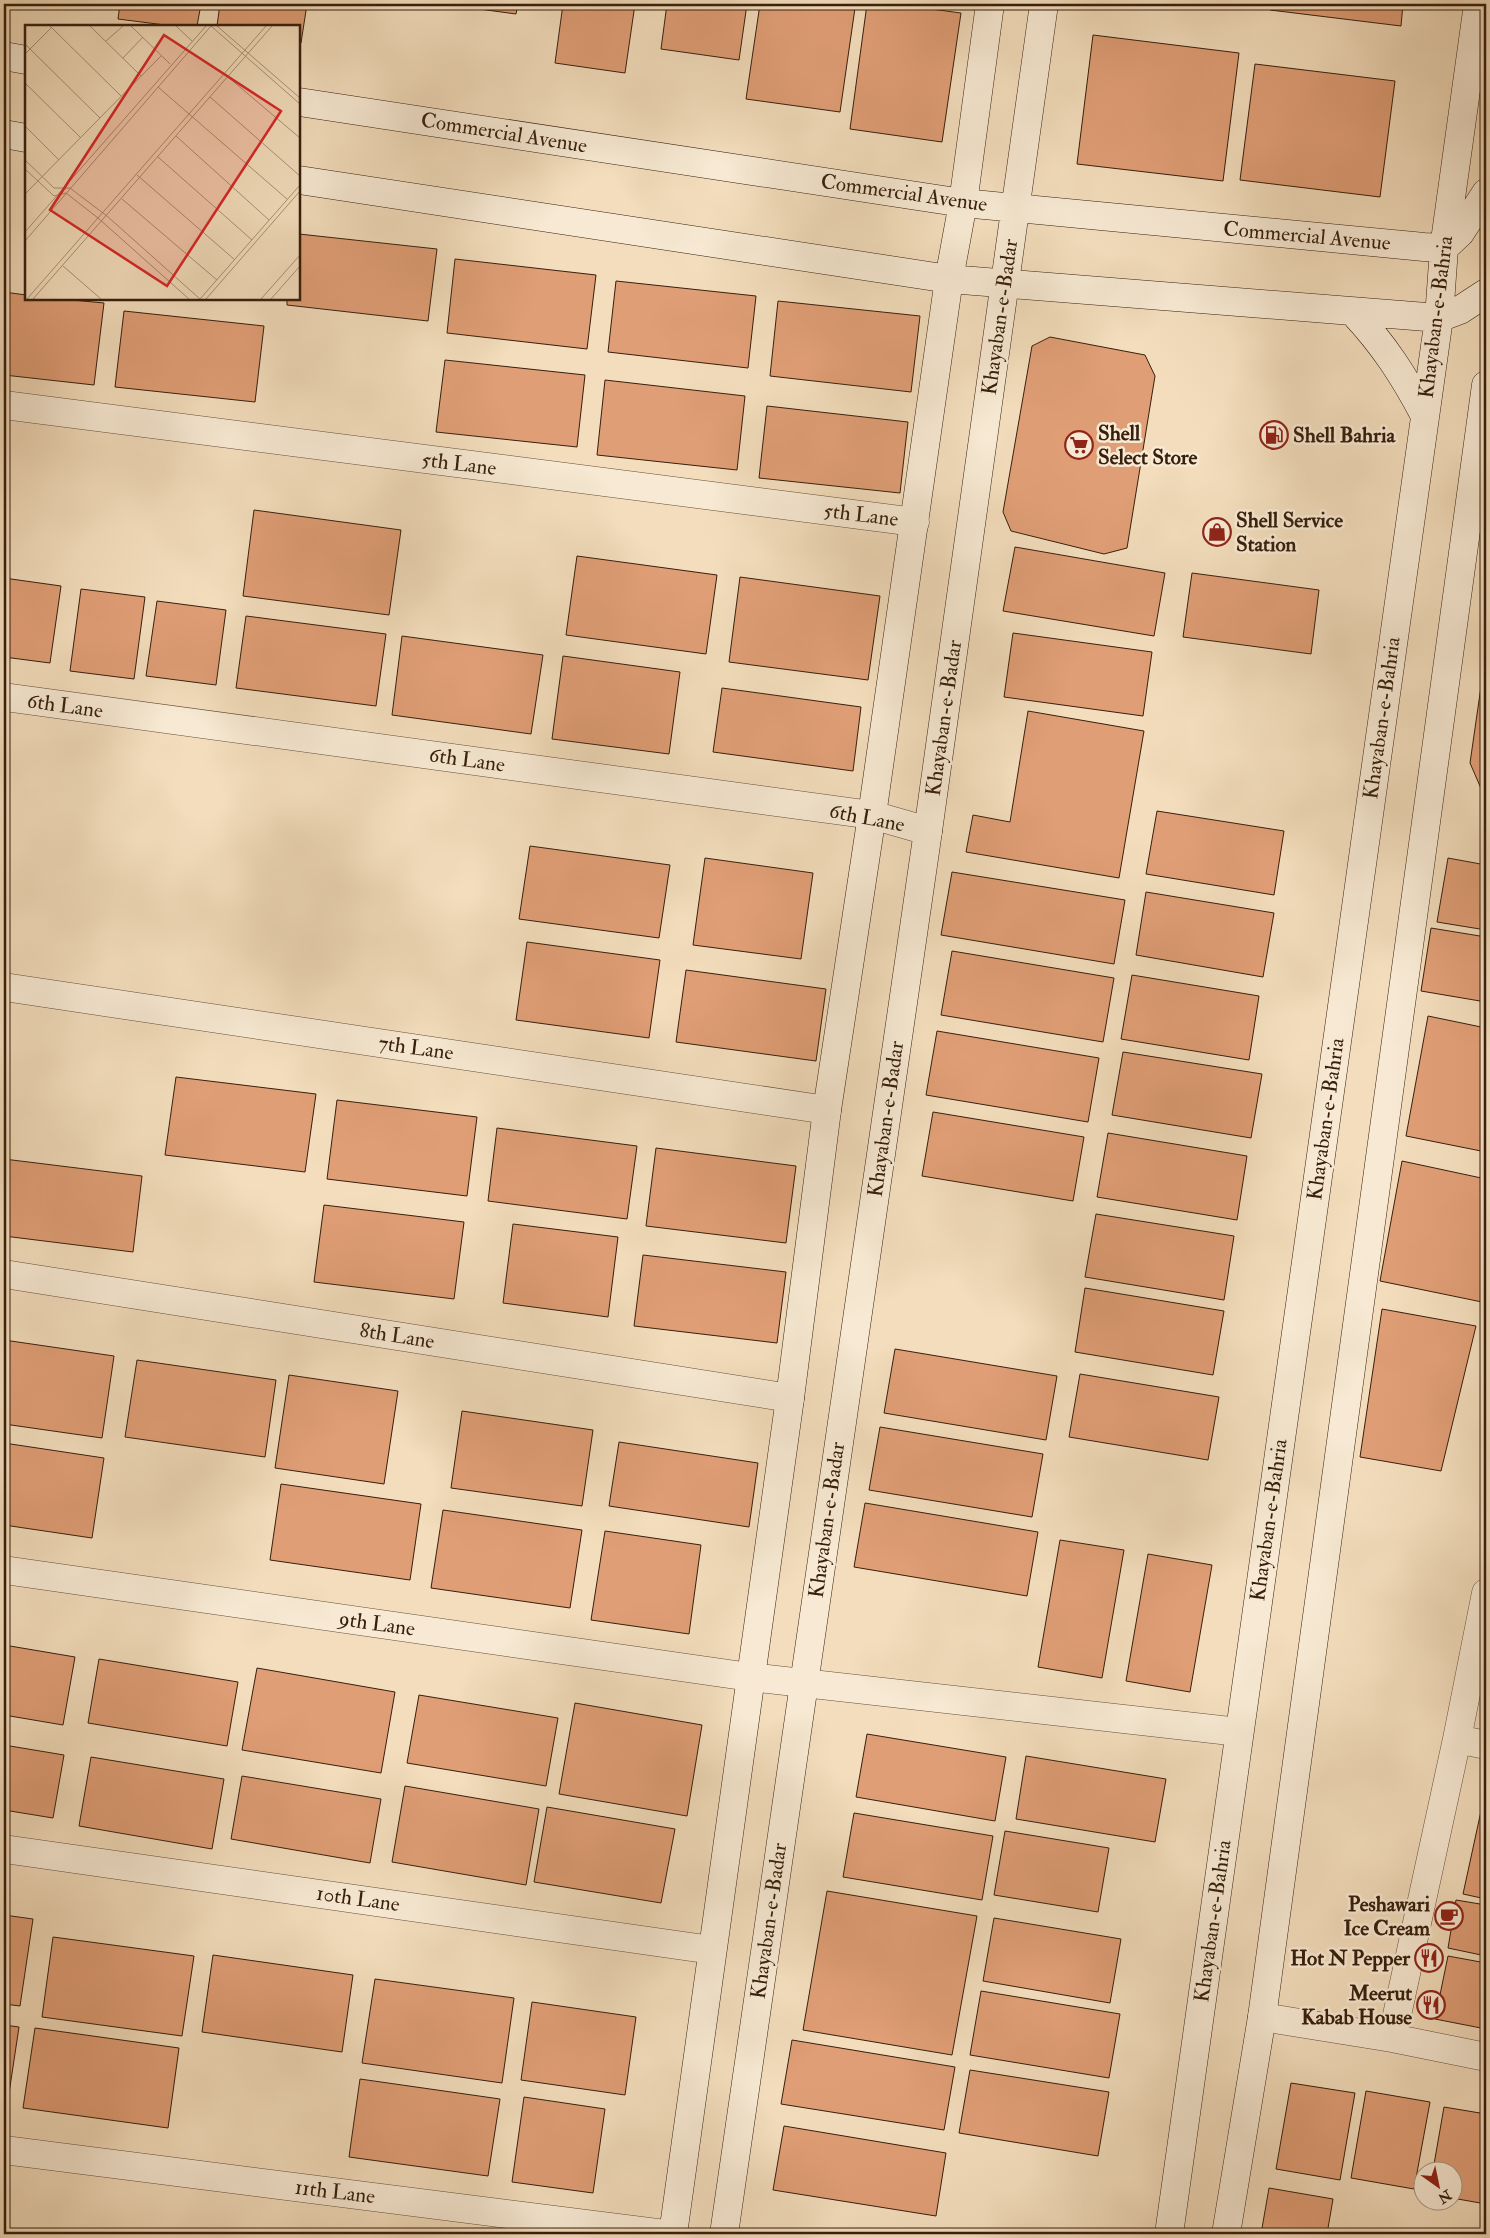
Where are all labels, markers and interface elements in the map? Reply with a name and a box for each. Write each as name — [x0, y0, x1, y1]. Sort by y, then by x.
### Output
inset map — [25, 25, 300, 300]
street label: Commercial Avenue — [419, 107, 589, 159]
street label: Commercial Avenue — [819, 168, 989, 218]
street label: Commercial Avenue — [1222, 215, 1392, 257]
street label: Khayaban-e-Bahria — [1413, 234, 1459, 400]
street label: Khayaban-e-Badar — [976, 237, 1024, 397]
place label: Shell Select Store — [1098, 420, 1198, 471]
fuel station icon: Shell Bahria — [1259, 420, 1289, 450]
place label: Shell Bahria — [1293, 422, 1396, 449]
supermarket icon: Shell Select Store — [1064, 430, 1094, 460]
street label: 5th Lane — [420, 446, 498, 482]
street label: 5th Lane — [822, 497, 900, 533]
place label: Shell Service Station — [1236, 507, 1343, 558]
shop icon: Shell Service Station — [1202, 517, 1232, 547]
street label: Khayaban-e-Bahria — [1357, 635, 1407, 801]
street label: Khayaban-e-Badar — [920, 638, 968, 798]
street label: 6th Lane — [25, 687, 105, 725]
street label: 6th Lane — [427, 741, 507, 779]
street label: 6th Lane — [827, 797, 907, 839]
street label: 7th Lane — [377, 1029, 455, 1067]
street label: Khayaban-e-Bahria — [1301, 1036, 1351, 1202]
street label: Khayaban-e-Badar — [862, 1039, 910, 1199]
street label: 8th Lane — [358, 1317, 437, 1355]
street label: Khayaban-e-Bahria — [1244, 1437, 1294, 1603]
street label: Khayaban-e-Badar — [803, 1440, 851, 1600]
street label: 9th Lane — [335, 1605, 417, 1643]
street label: Khayaban-e-Bahria — [1188, 1838, 1238, 2004]
street label: Khayaban-e-Badar — [745, 1841, 793, 2001]
street label: 10th Lane — [315, 1880, 402, 1918]
place label: Peshawari Ice Cream — [1343, 1891, 1431, 1942]
cafe icon: Peshawari Ice Cream — [1434, 1901, 1464, 1931]
restaurant icon: Hot N Pepper — [1414, 1943, 1444, 1973]
place label: Hot N Pepper — [1290, 1945, 1411, 1972]
place label: Meerut Kabab House — [1301, 1980, 1412, 2031]
restaurant icon: Meerut Kabab House — [1416, 1990, 1446, 2020]
north arrow — [1412, 2160, 1462, 2210]
street label: 11th Lane — [293, 2174, 377, 2210]
text: N — [1435, 2185, 1456, 2207]

